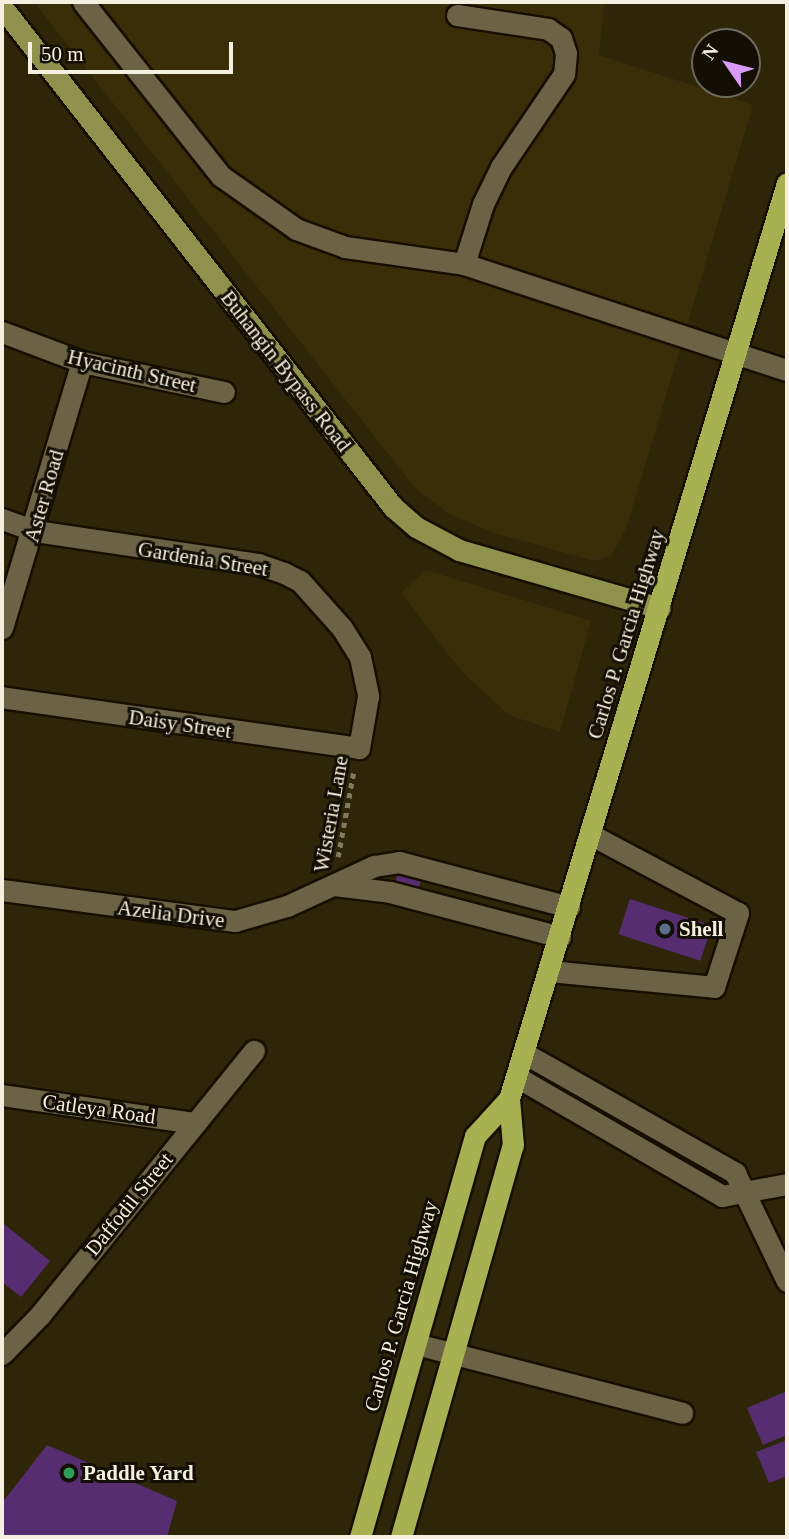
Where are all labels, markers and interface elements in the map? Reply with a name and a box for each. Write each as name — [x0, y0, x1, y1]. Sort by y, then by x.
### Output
scale bar — [32, 28, 236, 72]
north arrow — [691, 28, 761, 98]
text: N — [697, 40, 723, 63]
text: 50 m — [41, 42, 84, 66]
street label: Buhangin Bypass Road — [215, 286, 357, 456]
street label: Hyacinth Street — [65, 344, 199, 398]
street label: Aster Road — [19, 447, 69, 545]
street label: Carlos P. Garcia Highway — [582, 526, 670, 742]
street label: Gardenia Street — [136, 536, 270, 582]
street label: Daisy Street — [127, 704, 233, 744]
street label: Wisteria Lane — [308, 754, 354, 874]
street label: Azelia Drive — [116, 895, 226, 933]
place label: Shell — [679, 916, 723, 942]
marker: Shell — [657, 921, 673, 937]
street label: Catleya Road — [41, 1089, 157, 1129]
street label: Daffodil Street — [80, 1148, 178, 1260]
street label: Carlos P. Garcia Highway — [359, 1198, 443, 1414]
place label: Paddle Yard — [83, 1460, 194, 1486]
marker: Paddle Yard — [61, 1465, 77, 1481]

